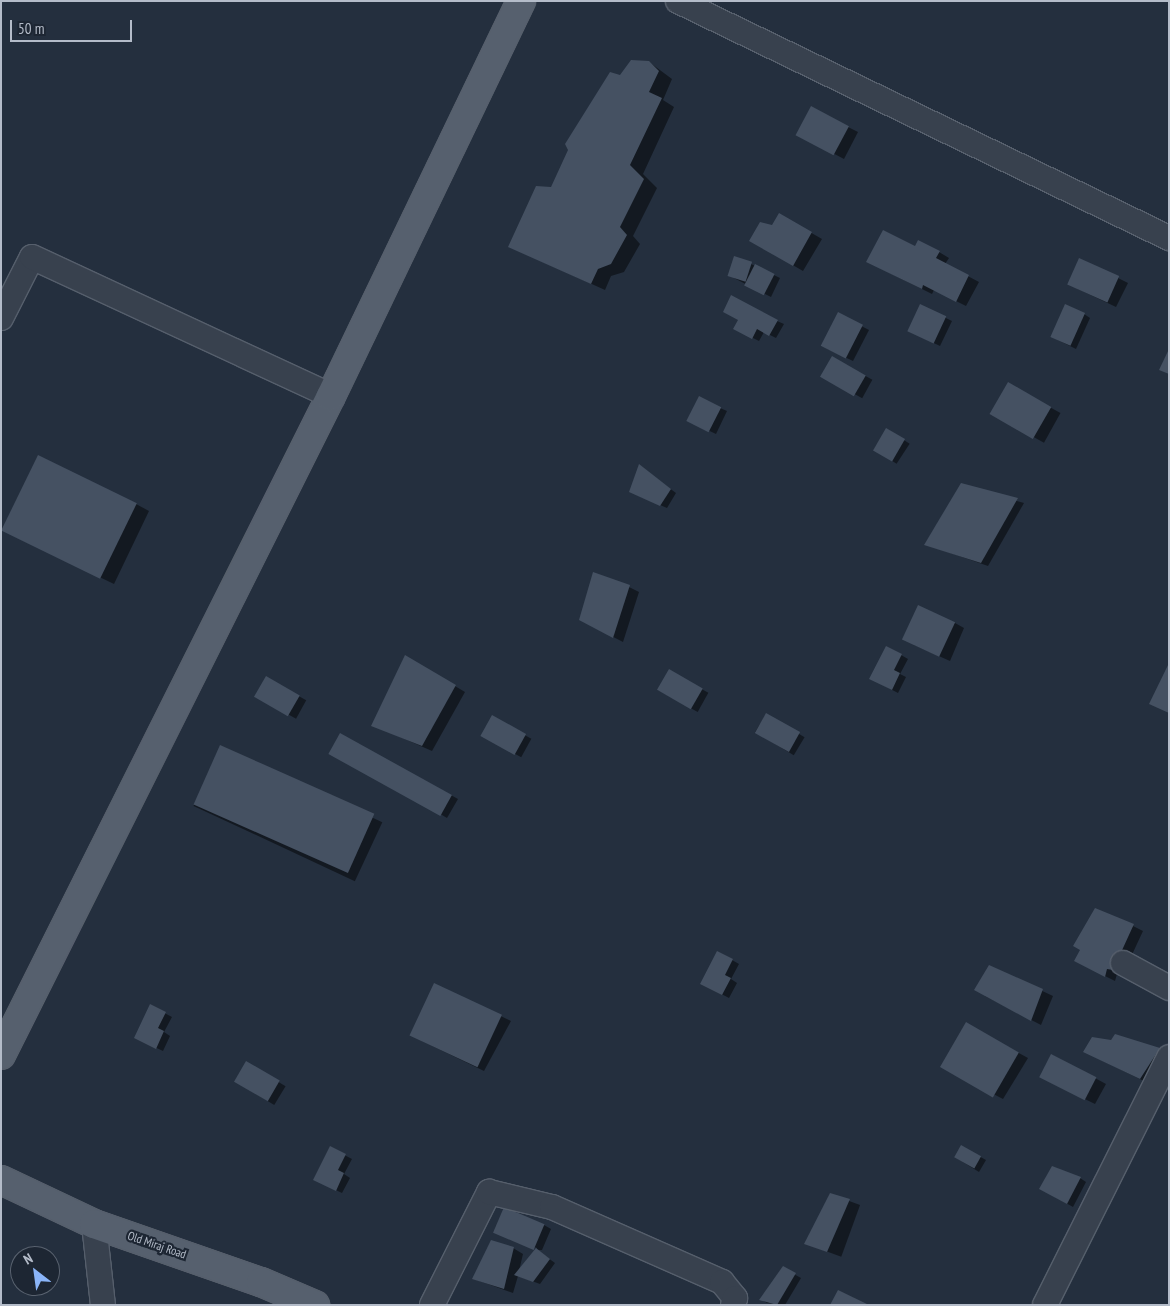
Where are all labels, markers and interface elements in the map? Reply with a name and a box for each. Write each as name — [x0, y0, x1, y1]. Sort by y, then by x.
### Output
scale bar — [12, 10, 135, 42]
text: 50 m — [18, 19, 44, 38]
street label: Old Miraj Road — [126, 1228, 188, 1262]
north arrow — [10, 1246, 60, 1296]
text: N — [20, 1249, 36, 1269]

